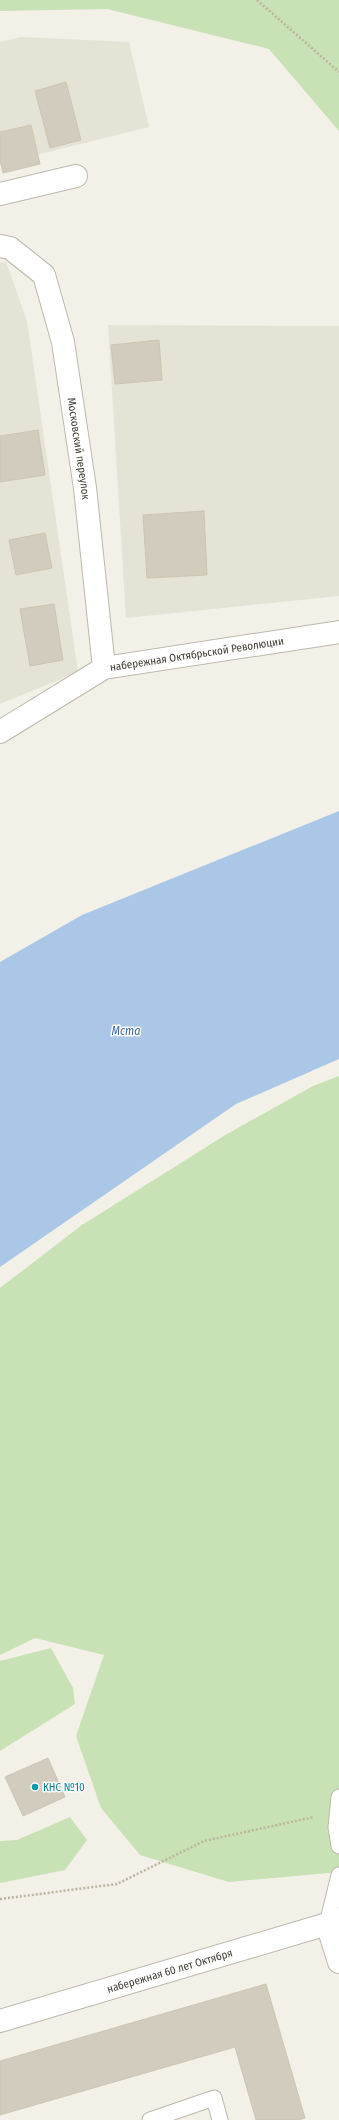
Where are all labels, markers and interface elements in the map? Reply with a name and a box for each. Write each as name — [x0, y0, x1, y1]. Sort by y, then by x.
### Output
street label: Московский переулок — [64, 397, 92, 501]
street label: набережная Октябрьской Революции — [109, 635, 285, 674]
water label: Мста — [111, 1024, 141, 1038]
place label: КНС №10 — [43, 1781, 85, 1794]
marker: КНС №10 — [30, 1782, 40, 1792]
street label: набережная 60 лет Октября — [105, 1946, 234, 1996]

